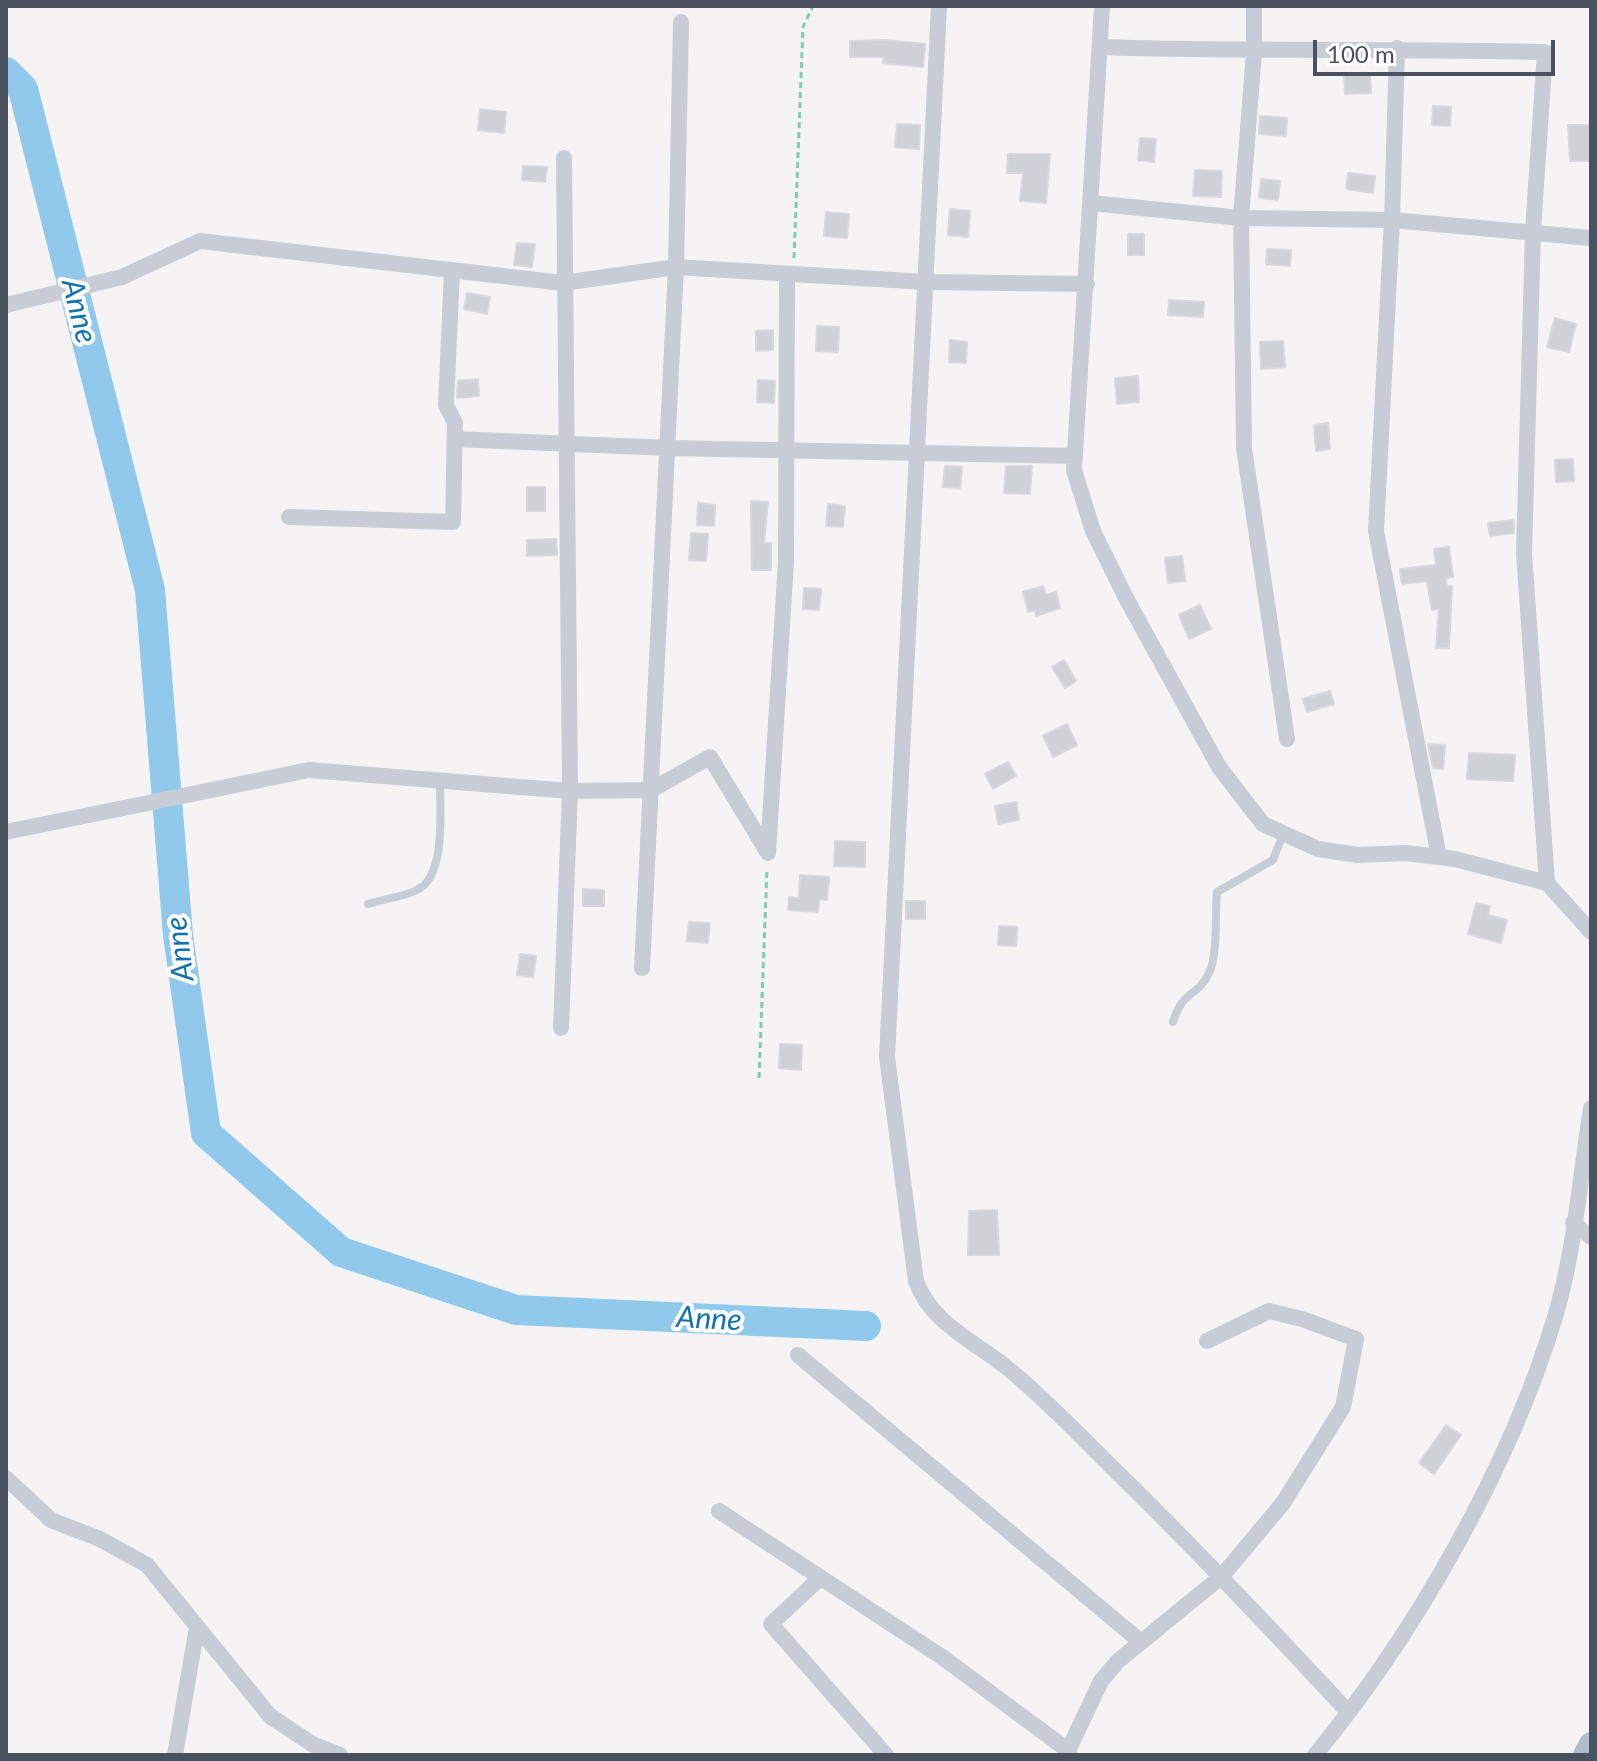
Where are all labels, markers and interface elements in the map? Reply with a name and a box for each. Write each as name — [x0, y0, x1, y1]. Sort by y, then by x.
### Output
scale bar — [1317, 24, 1559, 74]
text: 100 m — [1327, 39, 1395, 68]
water label: Anne — [54, 275, 104, 347]
water label: Anne — [158, 915, 202, 983]
water label: Anne — [676, 1299, 742, 1339]

